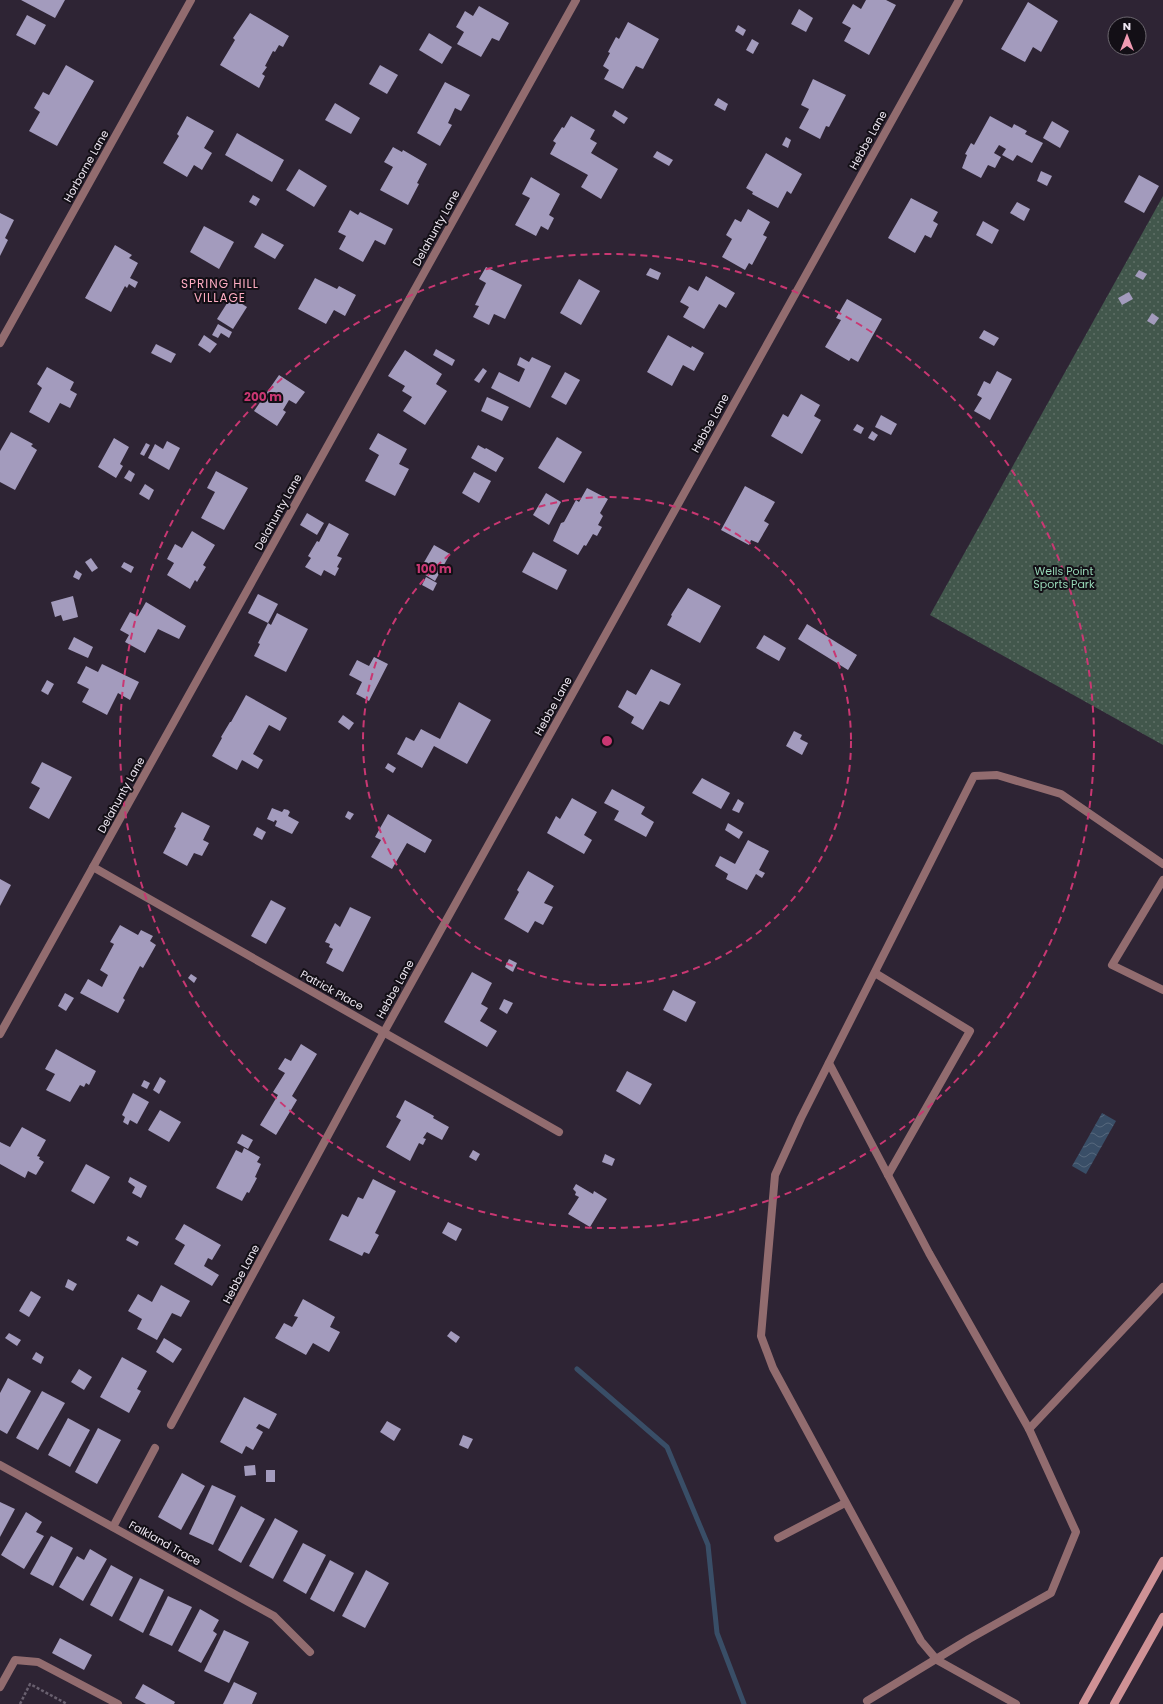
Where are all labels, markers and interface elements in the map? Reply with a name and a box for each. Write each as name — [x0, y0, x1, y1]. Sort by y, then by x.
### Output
north arrow — [1107, 16, 1147, 56]
text: N — [1123, 18, 1131, 34]
street label: Hebbe Lane — [845, 107, 891, 172]
street label: Horborne Lane — [60, 127, 113, 205]
street label: Delahunty Lane — [408, 187, 464, 269]
district label: SPRING HILL VILLAGE — [181, 275, 259, 306]
text: 200 m — [244, 388, 282, 405]
street label: Hebbe Lane — [687, 390, 733, 455]
street label: Delahunty Lane — [250, 471, 306, 553]
text: 100 m — [416, 560, 452, 577]
park label: Wells Point Sports Park — [1033, 563, 1095, 592]
street label: Hebbe Lane — [530, 673, 576, 738]
centre of rings — [600, 734, 614, 748]
street label: Delahunty Lane — [93, 754, 149, 836]
street label: Hebbe Lane — [372, 956, 418, 1021]
street label: Patrick Place — [298, 966, 367, 1014]
street label: Hebbe Lane — [219, 1241, 263, 1306]
street label: Falkland Trace — [126, 1517, 204, 1569]

